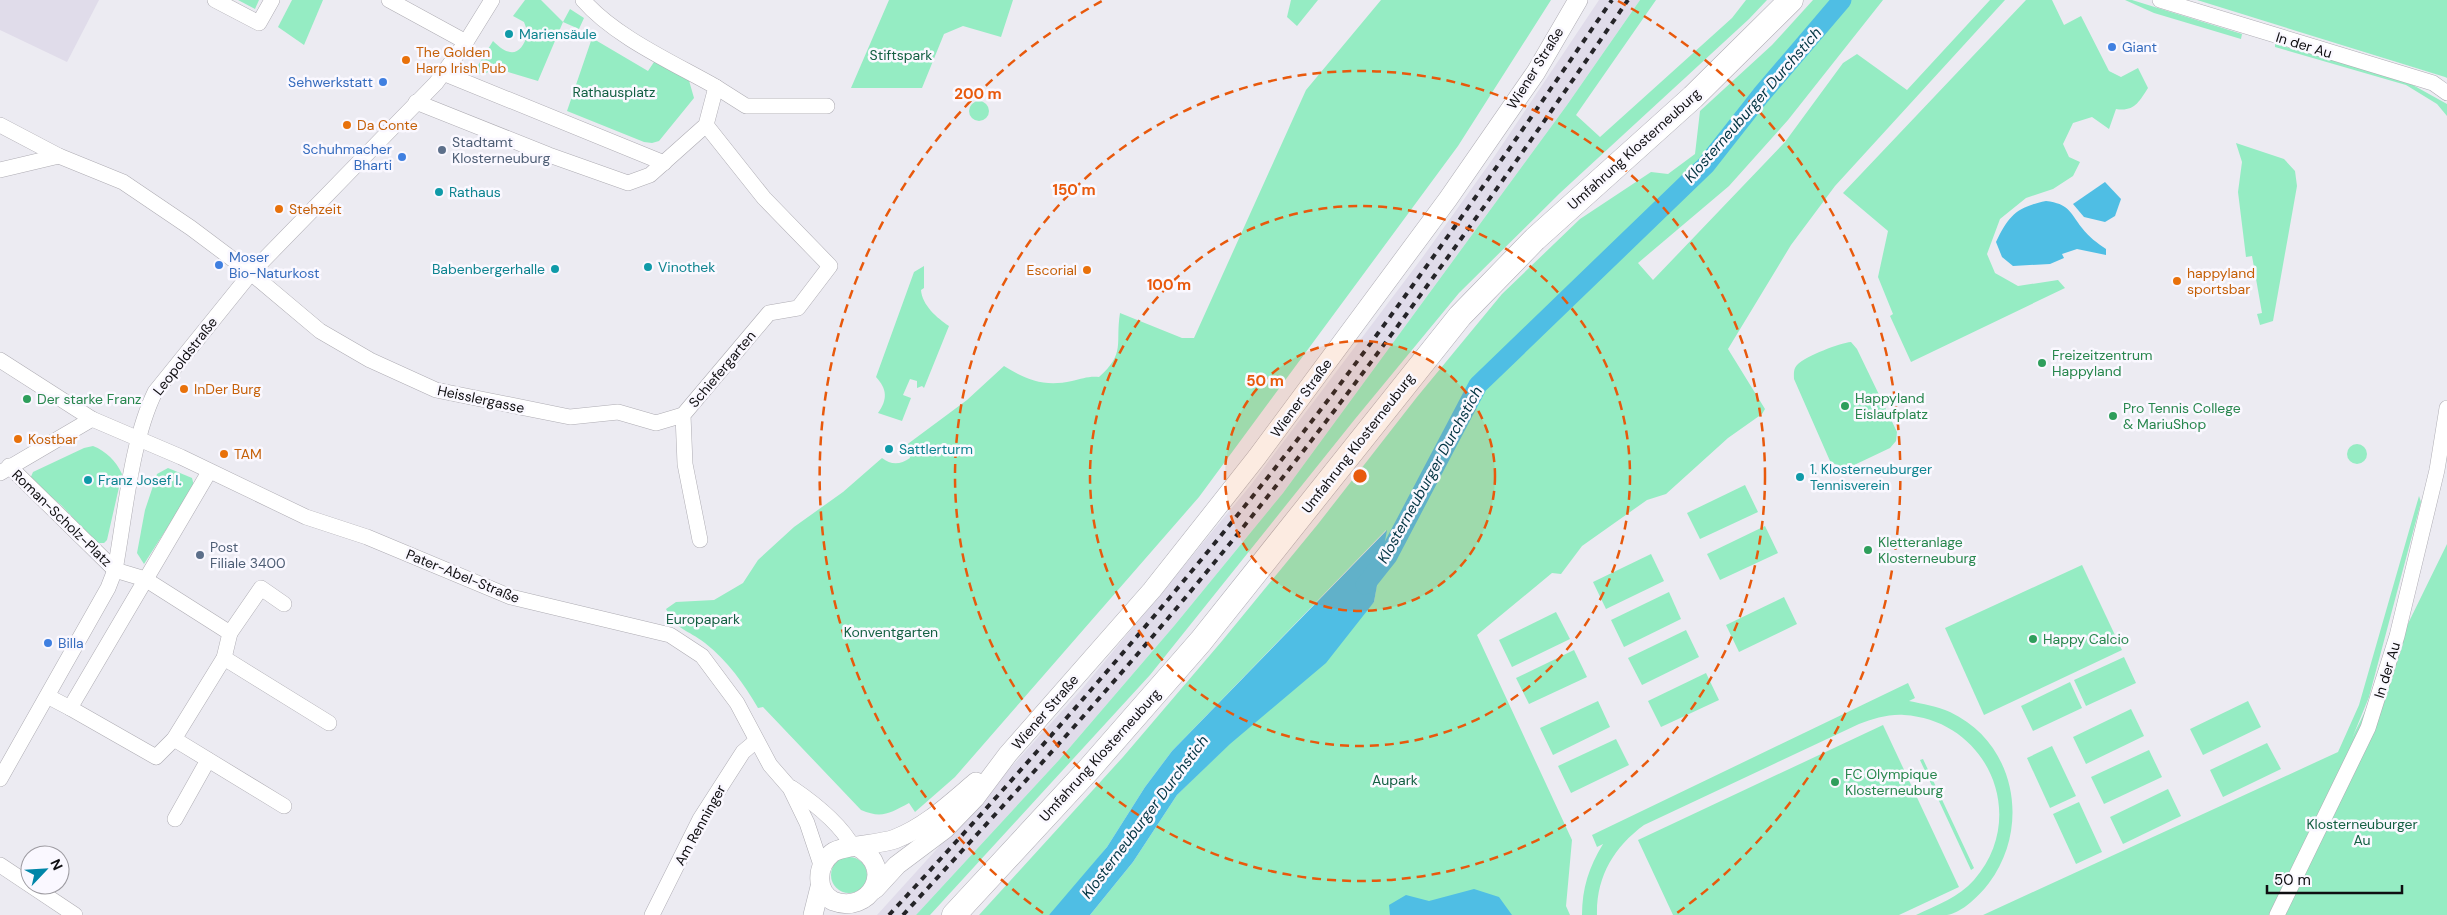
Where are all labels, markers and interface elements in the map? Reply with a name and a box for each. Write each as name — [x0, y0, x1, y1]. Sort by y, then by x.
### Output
water label: Klosterneuburger Durchstich — [1680, 23, 1826, 187]
street label: Wiener Straße — [1503, 24, 1567, 112]
place label: Mariensäule — [519, 25, 597, 43]
marker: Mariensäule — [503, 28, 515, 40]
street label: In der Au — [2274, 28, 2334, 62]
place label: Giant — [2122, 38, 2157, 56]
marker: Giant — [2106, 41, 2118, 53]
place label: The Golden Harp Irish Pub — [416, 43, 507, 77]
park label: Stiftspark — [870, 46, 932, 64]
marker: The Golden Harp Irish Pub — [400, 54, 412, 66]
place label: Sehwerkstatt — [288, 73, 373, 91]
marker: Sehwerkstatt — [377, 76, 389, 88]
park label: Rathausplatz — [573, 83, 655, 101]
text: 200 m — [954, 84, 1002, 104]
street label: Umfahrung Klosterneuburg — [1564, 84, 1704, 214]
place label: Da Conte — [357, 116, 418, 134]
marker: Da Conte — [341, 119, 353, 131]
place label: Stadtamt Klosterneuburg — [452, 133, 551, 167]
place label: Schuhmacher Bharti — [302, 140, 392, 174]
marker: Stadtamt Klosterneuburg — [436, 144, 448, 156]
marker: Schuhmacher Bharti — [396, 151, 408, 163]
text: 150 m — [1053, 180, 1096, 200]
place label: Rathaus — [449, 183, 501, 201]
marker: Rathaus — [433, 186, 445, 198]
place label: Stehzeit — [289, 200, 342, 218]
marker: Stehzeit — [273, 203, 285, 215]
place label: Moser Bio-Naturkost — [229, 248, 320, 282]
place label: Vinothek — [658, 258, 715, 276]
marker: Moser Bio-Naturkost — [213, 259, 225, 271]
place label: Babenbergerhalle — [432, 260, 545, 278]
marker: Vinothek — [642, 261, 654, 273]
place label: Escorial — [1026, 261, 1077, 279]
marker: Babenbergerhalle — [549, 263, 561, 275]
marker: Escorial — [1081, 264, 1093, 276]
place label: happyland sportsbar — [2187, 264, 2255, 298]
text: 100 m — [1147, 275, 1191, 295]
marker: happyland sportsbar — [2171, 275, 2183, 287]
street label: Leopoldstraße — [149, 313, 221, 399]
street label: Schiefergarten — [685, 327, 759, 411]
place label: Freizeitzentrum Happyland — [2052, 346, 2153, 380]
street label: Wiener Straße — [1266, 355, 1336, 441]
marker: Freizeitzentrum Happyland — [2036, 357, 2048, 369]
street label: Umfahrung Klosterneuburg — [1298, 369, 1418, 517]
text: 50 m — [1246, 371, 1284, 391]
place label: InDer Burg — [194, 380, 261, 398]
street label: Heisslergasse — [436, 381, 526, 417]
marker: InDer Burg — [178, 383, 190, 395]
water label: Klosterneuburger Durchstich — [1373, 383, 1487, 567]
place label: Happyland Eislaufplatz — [1855, 389, 1928, 423]
place label: Der starke Franz — [37, 390, 141, 408]
marker: Der starke Franz — [21, 393, 33, 405]
place label: Pro Tennis College & MariuShop — [2123, 399, 2241, 433]
marker: Happyland Eislaufplatz — [1839, 400, 1851, 412]
marker: Pro Tennis College & MariuShop — [2107, 410, 2119, 422]
place label: Kostbar — [28, 430, 78, 448]
marker: Kostbar — [12, 433, 24, 445]
place label: Sattlerturm — [899, 440, 973, 458]
marker: Sattlerturm — [883, 443, 895, 455]
place label: TAM — [234, 445, 262, 463]
marker: TAM — [218, 448, 230, 460]
place label: 1. Klosterneuburger Tennisverein — [1810, 460, 1932, 494]
street label: Roman-Scholz-Platz — [8, 466, 116, 570]
centre of rings — [1351, 467, 1369, 485]
place label: Franz Josef I. — [98, 471, 182, 489]
marker: 1. Klosterneuburger Tennisverein — [1794, 471, 1806, 483]
marker: Franz Josef I. — [82, 474, 94, 486]
place label: Kletteranlage Klosterneuburg — [1878, 533, 1977, 567]
place label: Post Filiale 3400 — [210, 538, 286, 572]
marker: Kletteranlage Klosterneuburg — [1862, 544, 1874, 556]
street label: Pater-Abel-Straße — [404, 545, 522, 607]
marker: Post Filiale 3400 — [194, 549, 206, 561]
park label: Europapark — [666, 610, 740, 628]
park label: Konventgarten — [844, 623, 938, 641]
place label: Happy Calcio — [2043, 630, 2129, 648]
marker: Happy Calcio — [2027, 633, 2039, 645]
place label: Billa — [58, 634, 84, 652]
marker: Billa — [42, 637, 54, 649]
street label: In der Au — [2370, 640, 2404, 700]
street label: Wiener Straße — [1008, 671, 1082, 753]
street label: Umfahrung Klosterneuburg — [1035, 685, 1165, 825]
water label: Klosterneuburger Durchstich — [1077, 731, 1213, 903]
place label: FC Olympique Klosterneuburg — [1845, 765, 1944, 799]
park label: Aupark — [1372, 771, 1418, 789]
marker: FC Olympique Klosterneuburg — [1829, 776, 1841, 788]
street label: Am Renninger — [670, 782, 730, 868]
park label: Klosterneuburger Au — [2306, 815, 2418, 849]
north arrow — [20, 845, 70, 895]
text: N — [46, 856, 67, 873]
scale bar — [2267, 862, 2402, 894]
text: 50 m — [2274, 870, 2311, 890]

